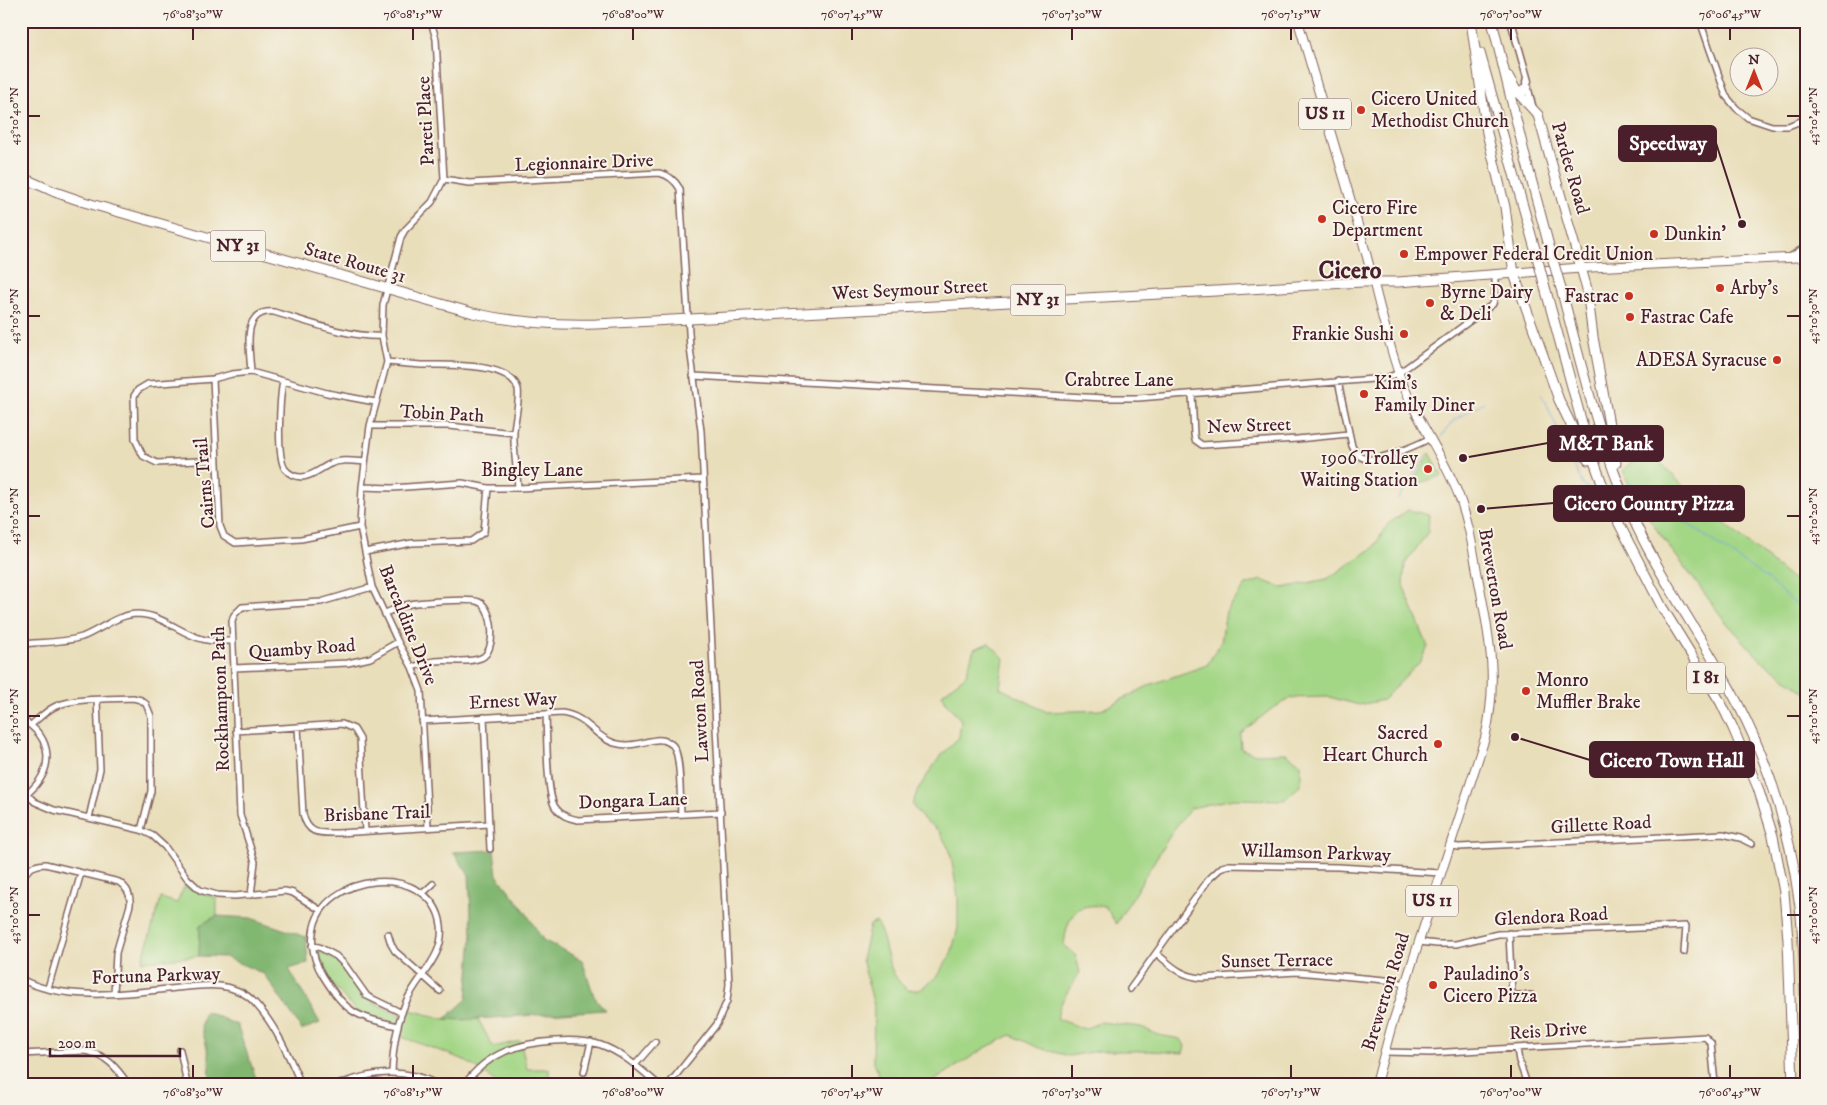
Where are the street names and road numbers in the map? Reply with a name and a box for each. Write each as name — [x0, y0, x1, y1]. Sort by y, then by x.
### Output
street label: Pareti Place — [412, 75, 440, 166]
road number: US 11 — [1299, 98, 1351, 130]
street label: Pardee Road — [1546, 119, 1594, 217]
street label: Legionnaire Drive — [514, 149, 654, 177]
road number: NY 31 — [210, 230, 266, 262]
street label: State Route 31 — [301, 237, 409, 289]
street label: West Seymour Street — [830, 274, 989, 306]
road number: NY 31 — [1010, 284, 1066, 316]
street label: Crabtree Lane — [1064, 369, 1174, 392]
street label: Tobin Path — [399, 400, 485, 428]
street label: New Street — [1207, 413, 1291, 439]
street label: Cairns Trail — [190, 436, 220, 529]
street label: Bingley Lane — [481, 459, 583, 482]
street label: Brewerton Road — [1473, 527, 1517, 652]
street label: Barcaldine Drive — [373, 562, 443, 689]
street label: Rockhampton Path — [207, 626, 235, 772]
street label: Quamby Road — [248, 634, 357, 664]
street label: Lawton Road — [686, 659, 714, 763]
road number: I 81 — [1687, 662, 1725, 694]
street label: Ernest Way — [468, 687, 559, 715]
street label: Dongara Lane — [578, 788, 688, 814]
street label: Brisbane Trail — [323, 801, 431, 827]
street label: Gillette Road — [1550, 811, 1652, 839]
street label: Willamson Parkway — [1240, 839, 1392, 867]
road number: US 11 — [1406, 886, 1458, 916]
street label: Glendora Road — [1494, 903, 1609, 931]
street label: Brewerton Road — [1357, 930, 1415, 1054]
street label: Sunset Terrace — [1221, 949, 1333, 973]
street label: Fortuna Parkway — [91, 962, 222, 990]
street label: Reis Drive — [1508, 1017, 1588, 1045]

